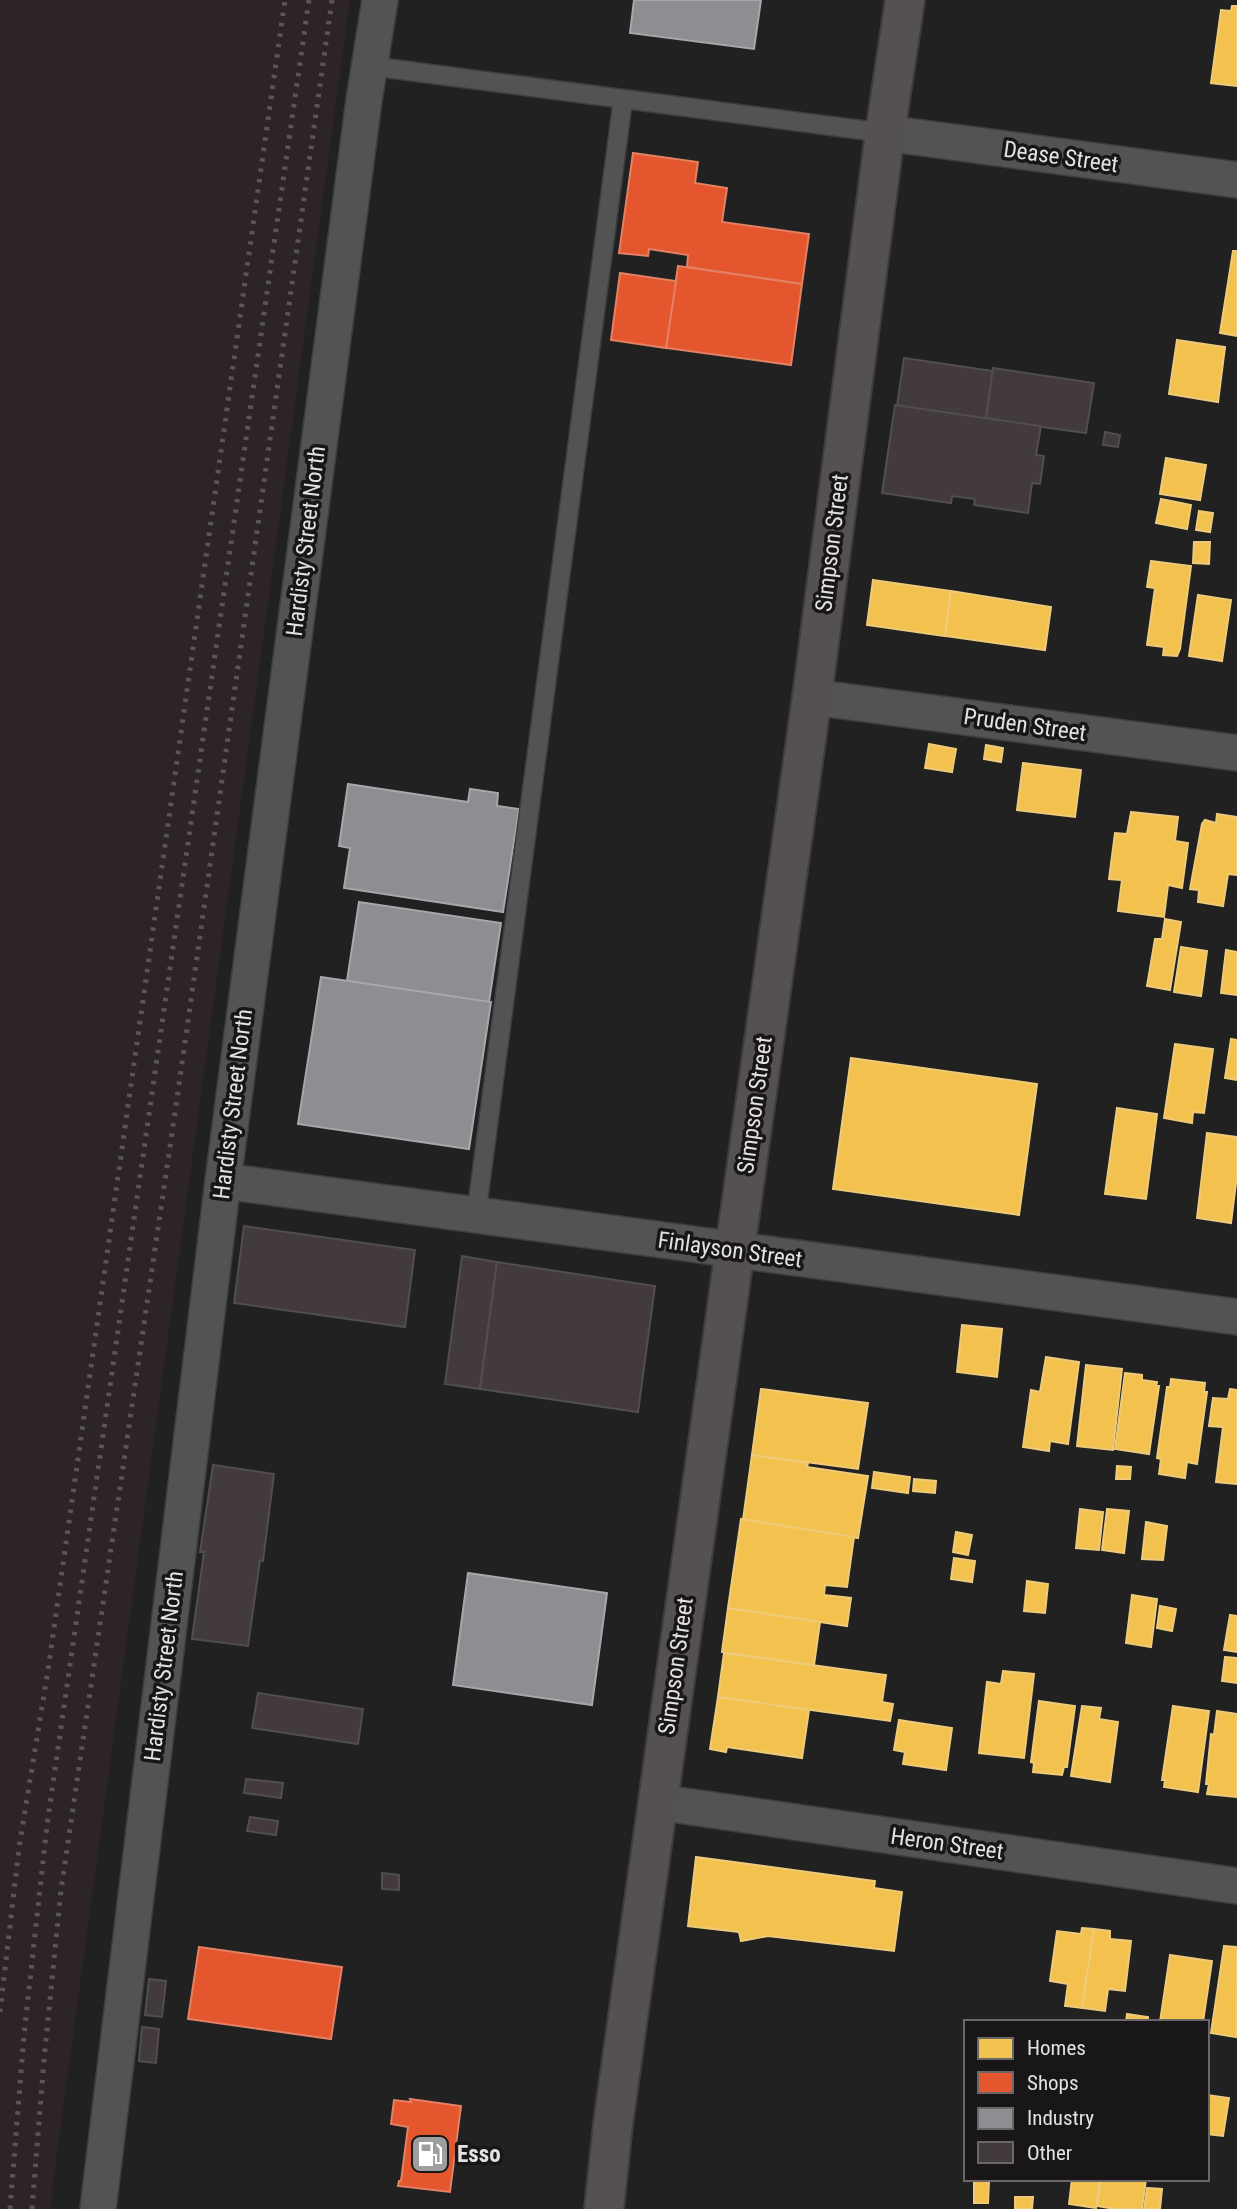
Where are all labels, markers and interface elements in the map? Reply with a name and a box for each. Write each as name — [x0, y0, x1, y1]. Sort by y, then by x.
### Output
street label: Dease Street — [1002, 136, 1120, 178]
street label: Hardisty Street North — [281, 444, 331, 638]
street label: Simpson Street — [810, 473, 854, 613]
street label: Pruden Street — [962, 703, 1088, 747]
street label: Hardisty Street North — [208, 1007, 258, 1201]
street label: Simpson Street — [732, 1035, 778, 1175]
street label: Finlayson Street — [656, 1227, 804, 1273]
street label: Hardisty Street North — [139, 1569, 189, 1763]
street label: Simpson Street — [653, 1596, 699, 1736]
street label: Heron Street — [889, 1823, 1005, 1865]
legend — [964, 2020, 1209, 2181]
text: Homes — [1027, 2036, 1086, 2060]
text: Shops — [1027, 2071, 1079, 2095]
text: Industry — [1027, 2106, 1094, 2130]
fuel station icon: Esso — [409, 2133, 451, 2175]
place label: Esso — [457, 2141, 501, 2168]
text: Other — [1027, 2141, 1072, 2165]

